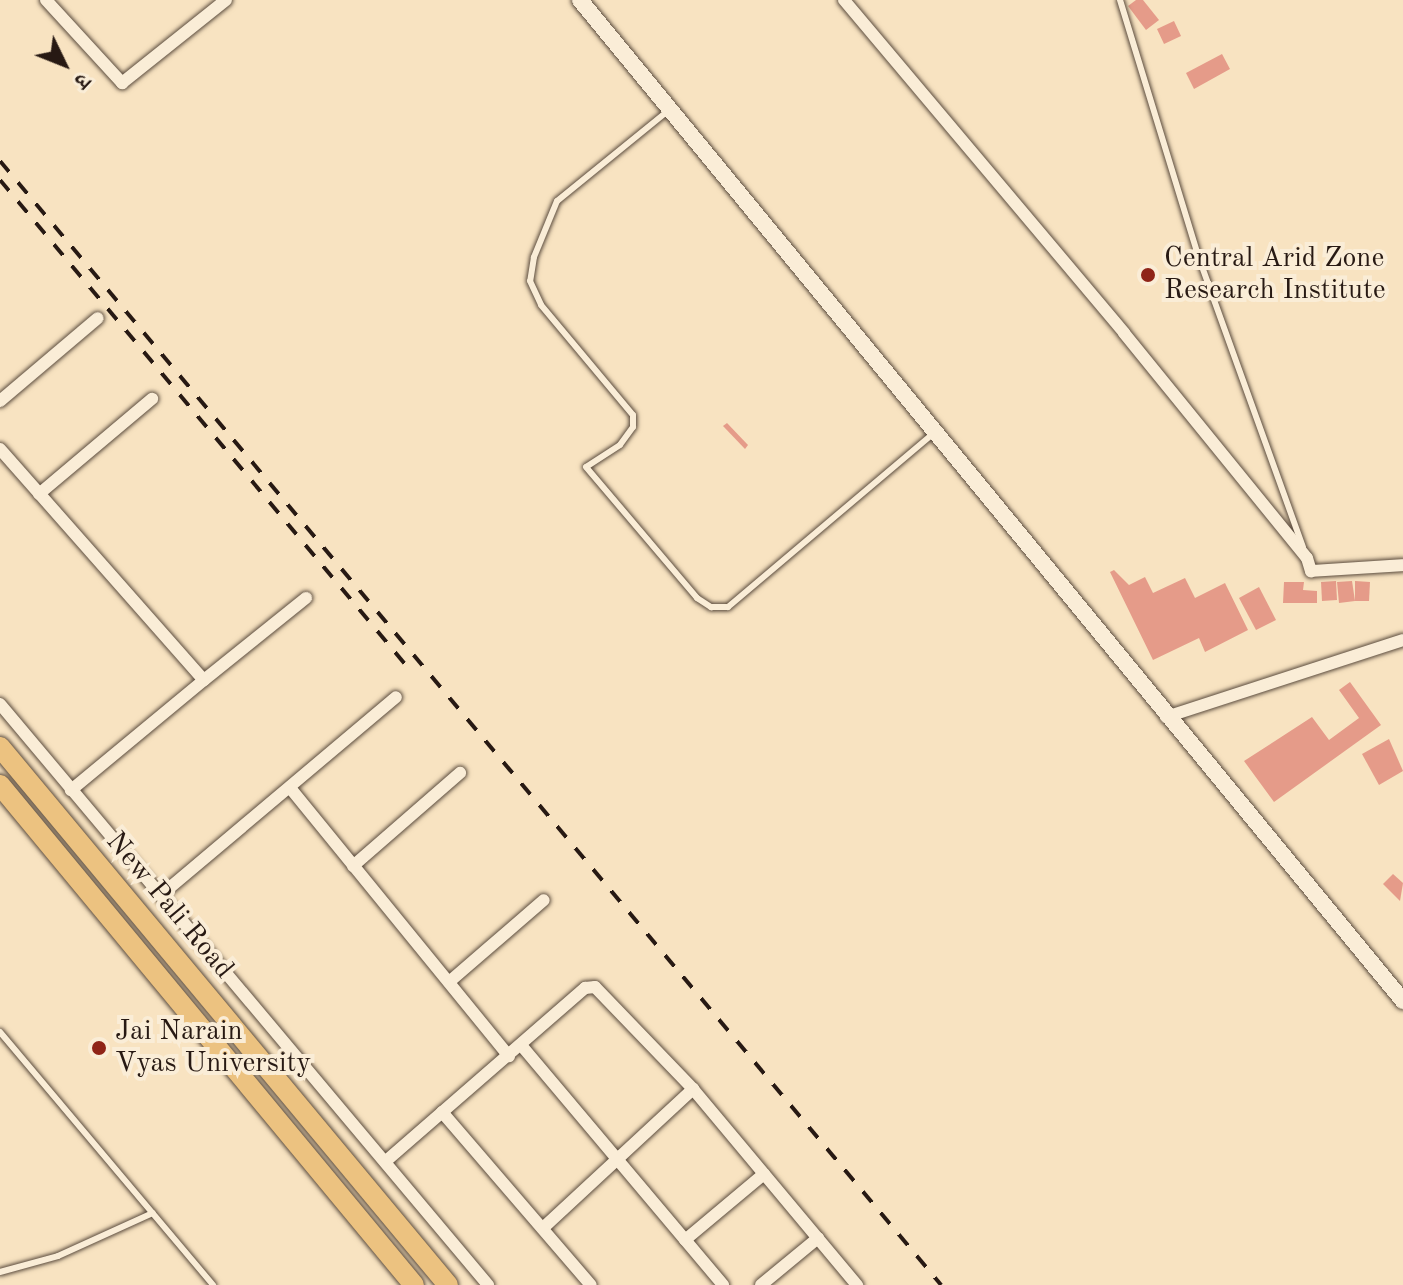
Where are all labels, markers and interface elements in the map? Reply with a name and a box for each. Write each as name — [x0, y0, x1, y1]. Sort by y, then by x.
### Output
north arrow — [24, 24, 104, 104]
text: उ — [70, 69, 93, 92]
place label: Central Arid Zone Research Institute — [1164, 242, 1386, 308]
marker: Central Arid Zone Research Institute — [1139, 266, 1157, 284]
street label: New Pali Road — [98, 826, 240, 986]
place label: Jai Narain Vyas University — [115, 1015, 311, 1081]
marker: Jai Narain Vyas University — [90, 1039, 108, 1057]

